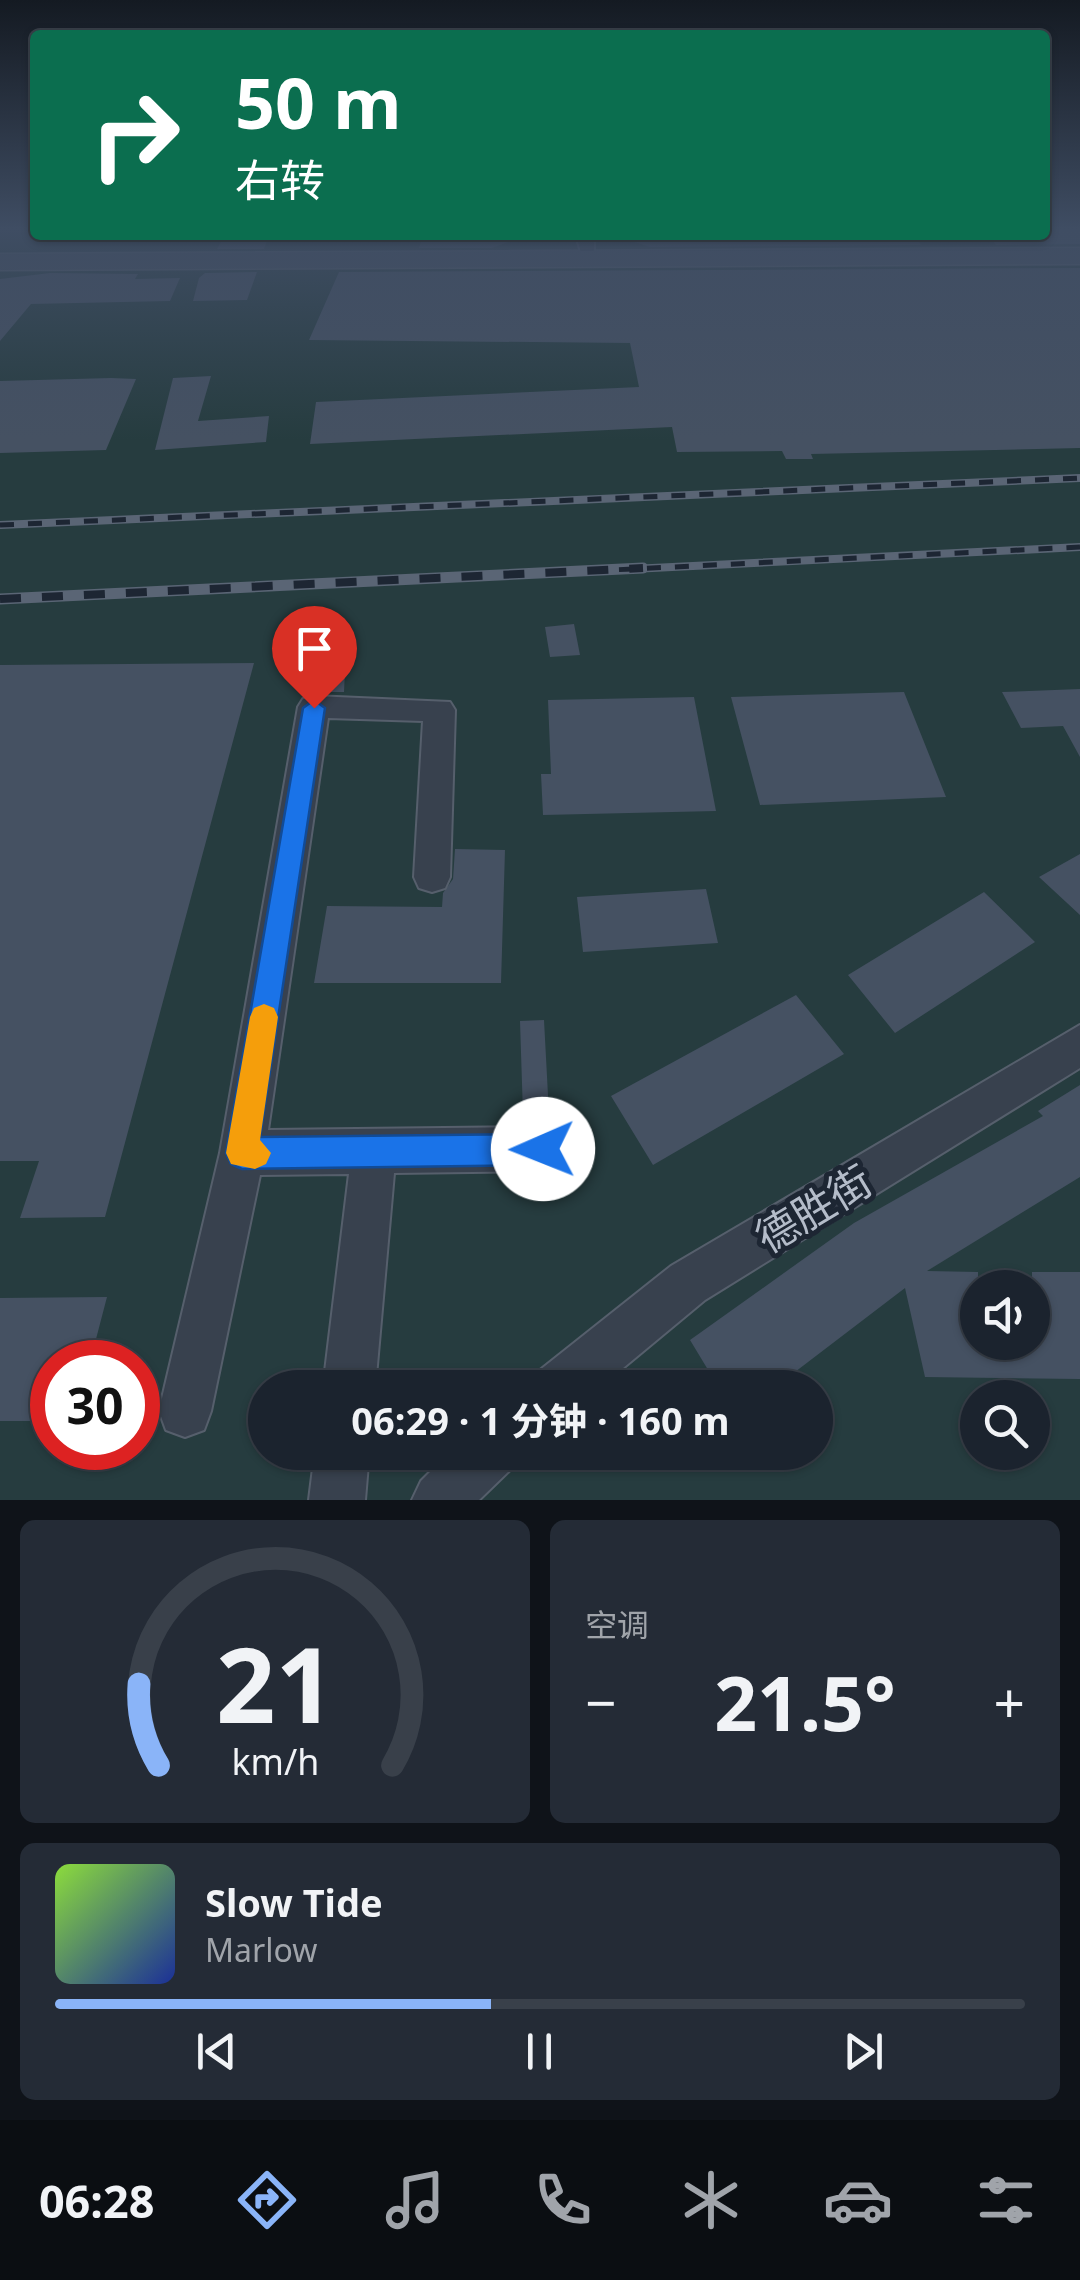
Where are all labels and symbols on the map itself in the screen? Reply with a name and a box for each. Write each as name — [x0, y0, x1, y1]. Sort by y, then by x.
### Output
pin — [272, 606, 357, 709]
position arrow — [491, 1097, 595, 1201]
street label: 德胜街 — [744, 1151, 882, 1265]
speed limit sign: 30 — [30, 1340, 160, 1470]

